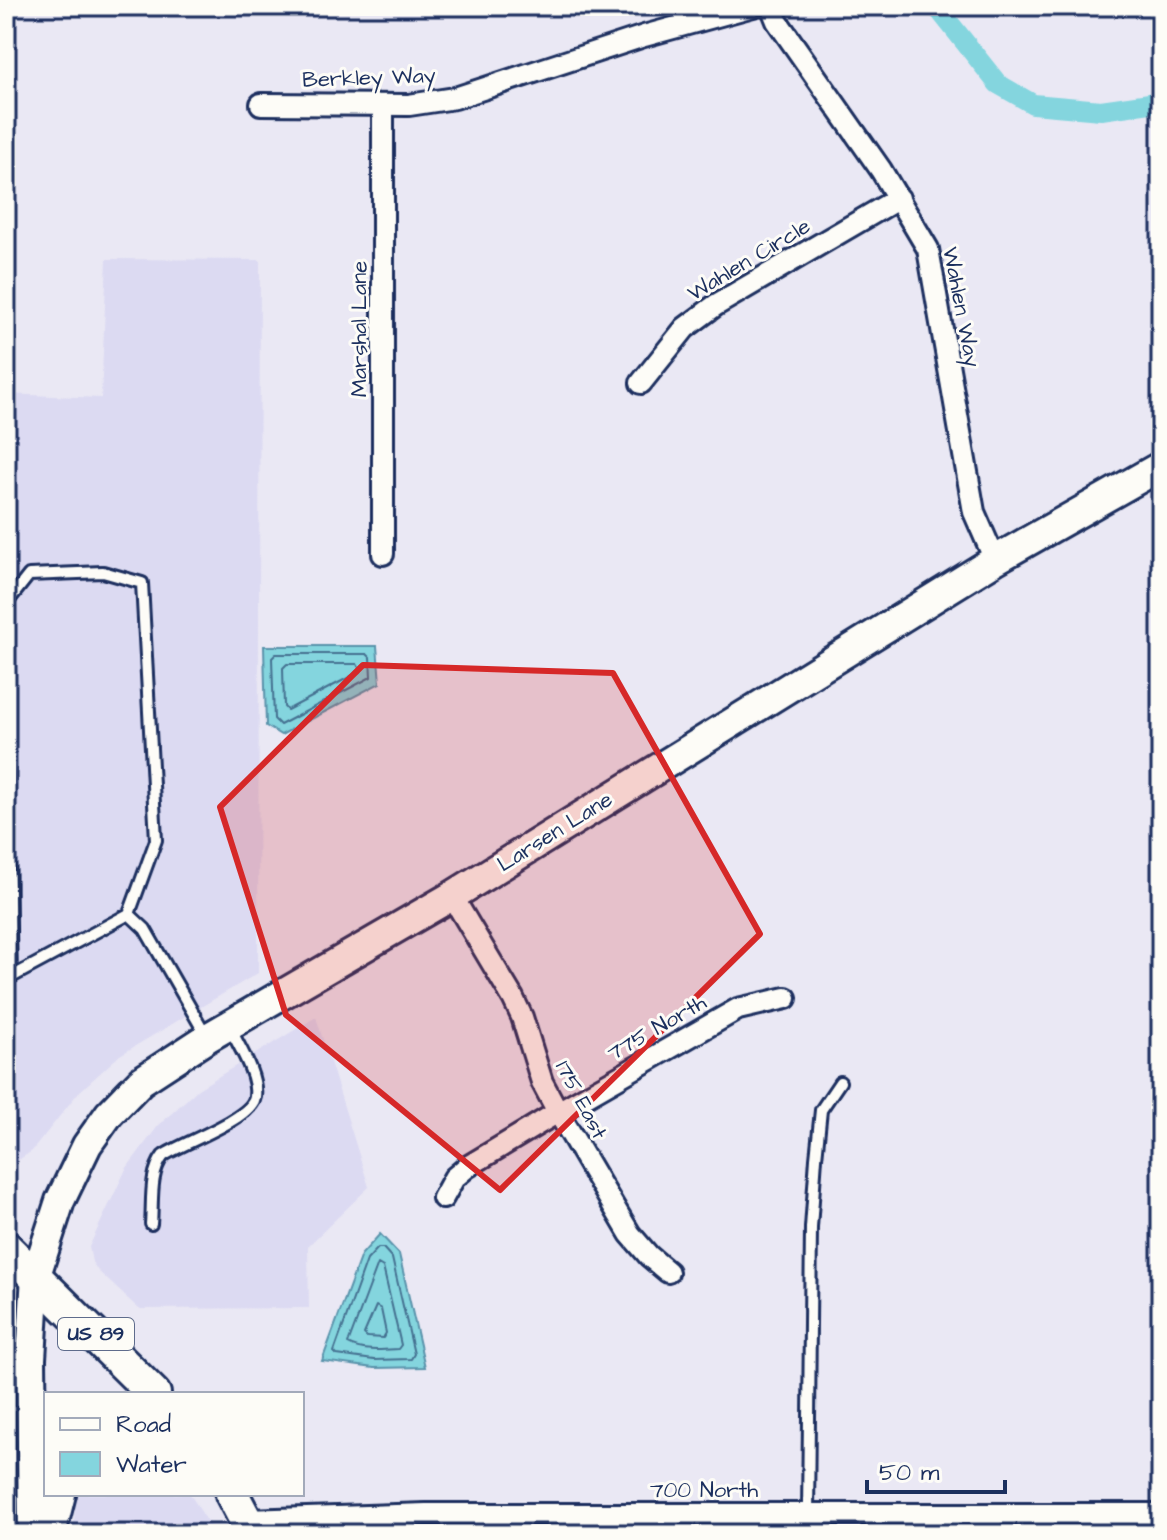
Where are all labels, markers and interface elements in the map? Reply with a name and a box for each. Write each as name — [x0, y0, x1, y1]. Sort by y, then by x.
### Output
street label: Berkley Way — [302, 60, 436, 97]
street label: Wahlen Circle — [682, 211, 816, 309]
street label: Wahlen Way — [933, 244, 988, 370]
street label: Marshal Lane — [344, 261, 375, 397]
street label: Larsen Lane — [491, 784, 619, 880]
street label: 775 North — [602, 987, 712, 1069]
street label: 175 East — [547, 1055, 615, 1145]
road number: US 89 — [58, 1318, 134, 1350]
legend — [44, 1392, 304, 1496]
text: Road — [116, 1408, 171, 1442]
scale bar — [867, 1444, 1005, 1494]
text: Water — [116, 1448, 187, 1482]
text: 50 m — [879, 1456, 940, 1490]
street label: 700 North — [650, 1475, 758, 1506]

